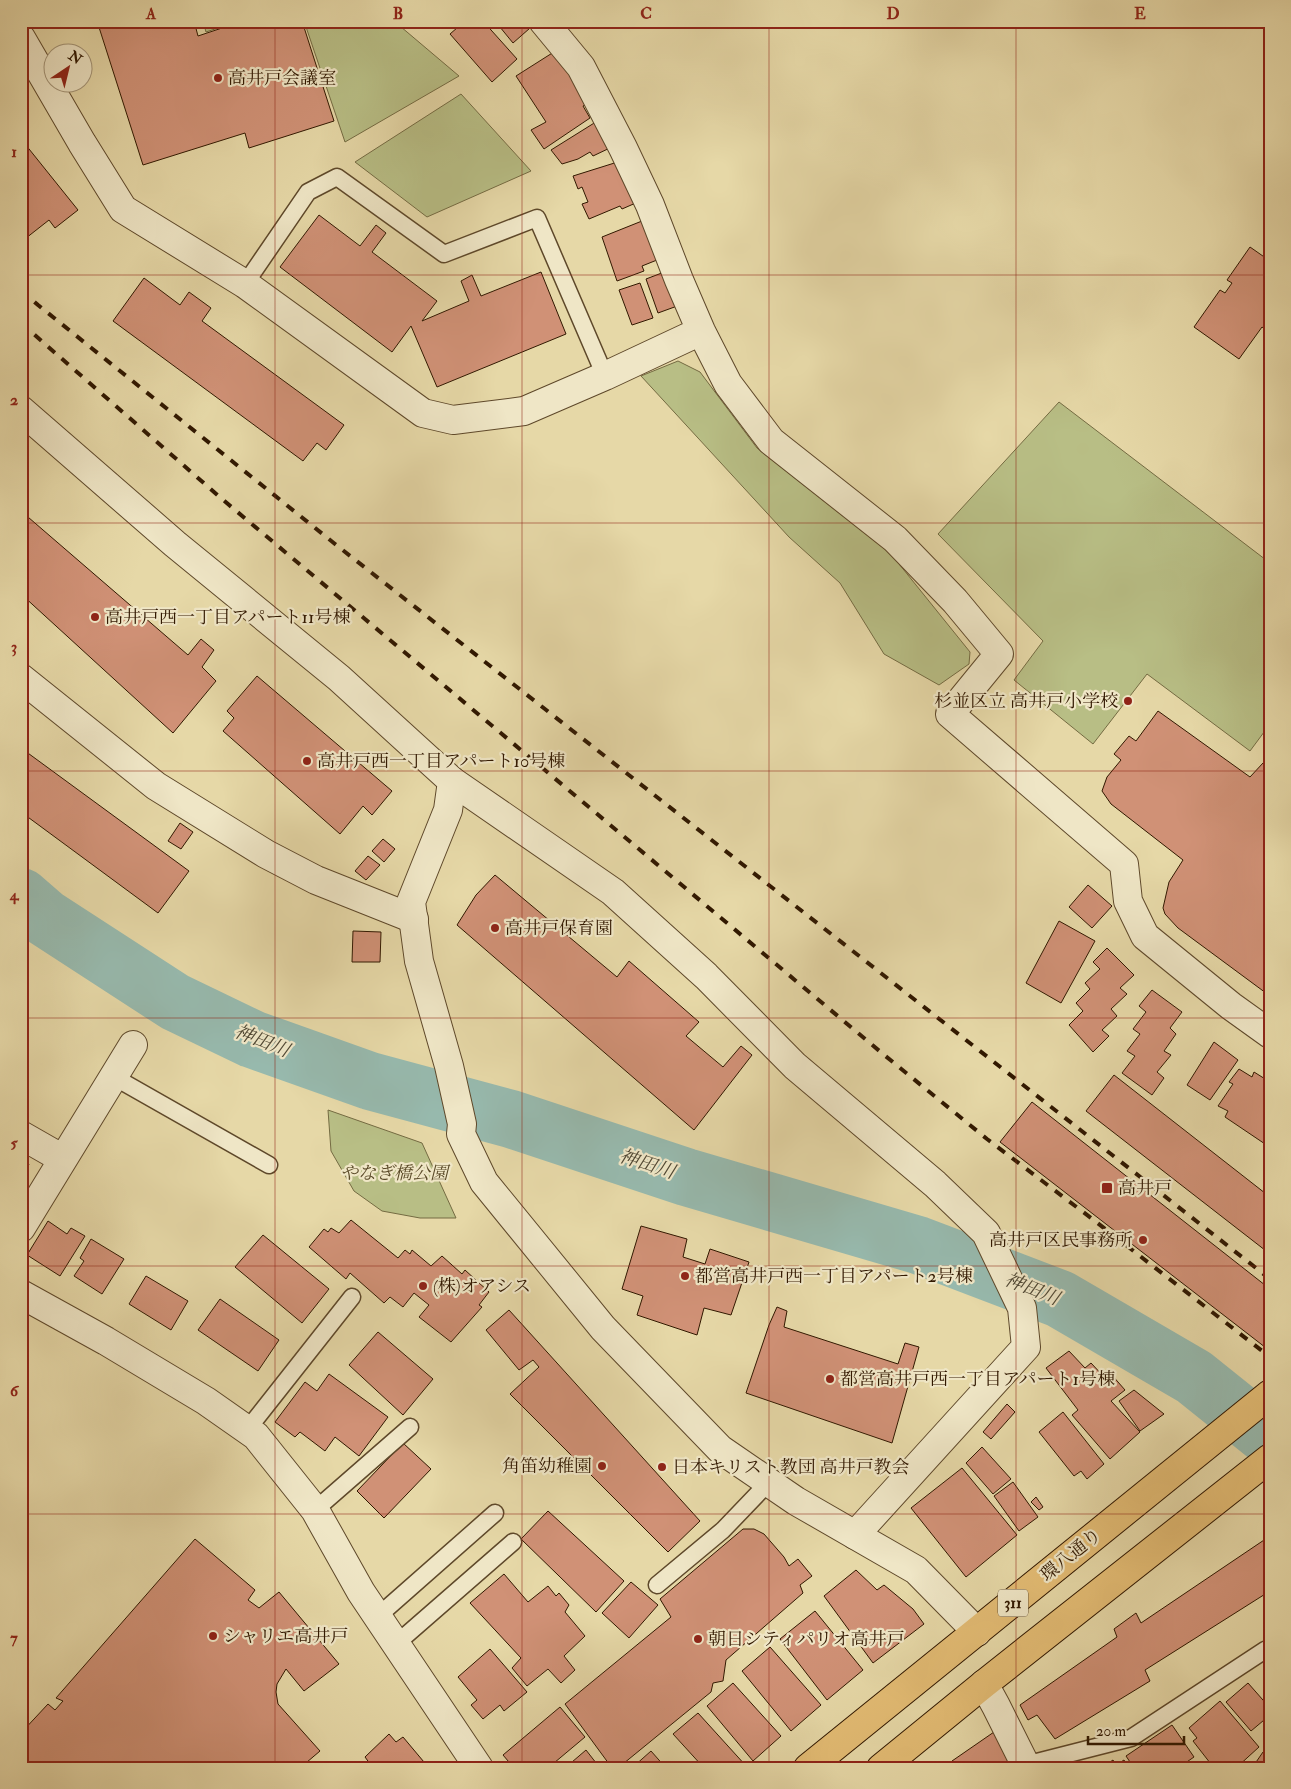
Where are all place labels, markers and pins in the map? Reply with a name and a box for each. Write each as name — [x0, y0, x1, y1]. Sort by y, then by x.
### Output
place label: 高井戸会議室 — [228, 67, 336, 90]
marker: 高井戸会議室 — [212, 72, 224, 84]
place label: 高井戸西一丁目アパート11号棟 — [105, 606, 350, 629]
marker: 高井戸西一丁目アパート11号棟 — [89, 611, 101, 623]
place label: 杉並区立 高井戸小学校 — [934, 690, 1118, 713]
marker: 杉並区立 高井戸小学校 — [1122, 695, 1134, 707]
place label: 高井戸西一丁目アパート10号棟 — [317, 750, 565, 773]
marker: 高井戸西一丁目アパート10号棟 — [301, 755, 313, 767]
place label: 高井戸保育園 — [505, 917, 613, 940]
marker: 高井戸保育園 — [489, 922, 501, 934]
place label: 高井戸 — [1118, 1177, 1172, 1200]
marker: 高井戸 — [1100, 1181, 1114, 1195]
place label: 高井戸区民事務所 — [989, 1229, 1133, 1252]
marker: 高井戸区民事務所 — [1137, 1234, 1149, 1246]
place label: 都営高井戸西一丁目アパート2号棟 — [695, 1265, 973, 1288]
marker: 都営高井戸西一丁目アパート2号棟 — [679, 1270, 691, 1282]
place label: (株)オアシス — [433, 1275, 531, 1298]
marker: (株)オアシス — [417, 1280, 429, 1292]
place label: 都営高井戸西一丁目アパート1号棟 — [840, 1368, 1115, 1391]
marker: 都営高井戸西一丁目アパート1号棟 — [824, 1373, 836, 1385]
place label: 角笛幼稚園 — [502, 1455, 592, 1478]
place label: 日本キリスト教団 高井戸教会 — [672, 1456, 909, 1479]
marker: 角笛幼稚園 — [596, 1460, 608, 1472]
marker: 日本キリスト教団 高井戸教会 — [656, 1461, 668, 1473]
place label: シャリエ高井戸 — [223, 1625, 348, 1648]
place label: 朝日シティパリオ高井戸 — [708, 1628, 904, 1651]
marker: シャリエ高井戸 — [207, 1630, 219, 1642]
marker: 朝日シティパリオ高井戸 — [692, 1633, 704, 1645]

